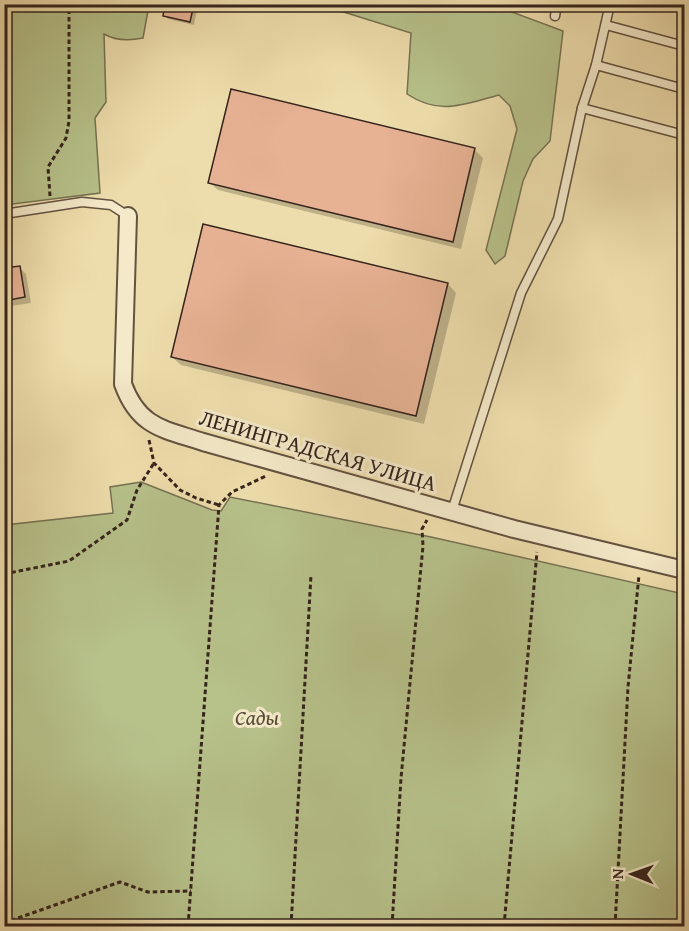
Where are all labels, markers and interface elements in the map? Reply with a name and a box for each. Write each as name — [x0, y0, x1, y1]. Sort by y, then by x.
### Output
street label: ЛЕНИНГРАДСКАЯ УЛИЦА — [196, 401, 441, 499]
park label: Сады — [235, 701, 279, 733]
north arrow — [602, 844, 662, 904]
text: N — [605, 868, 629, 879]

